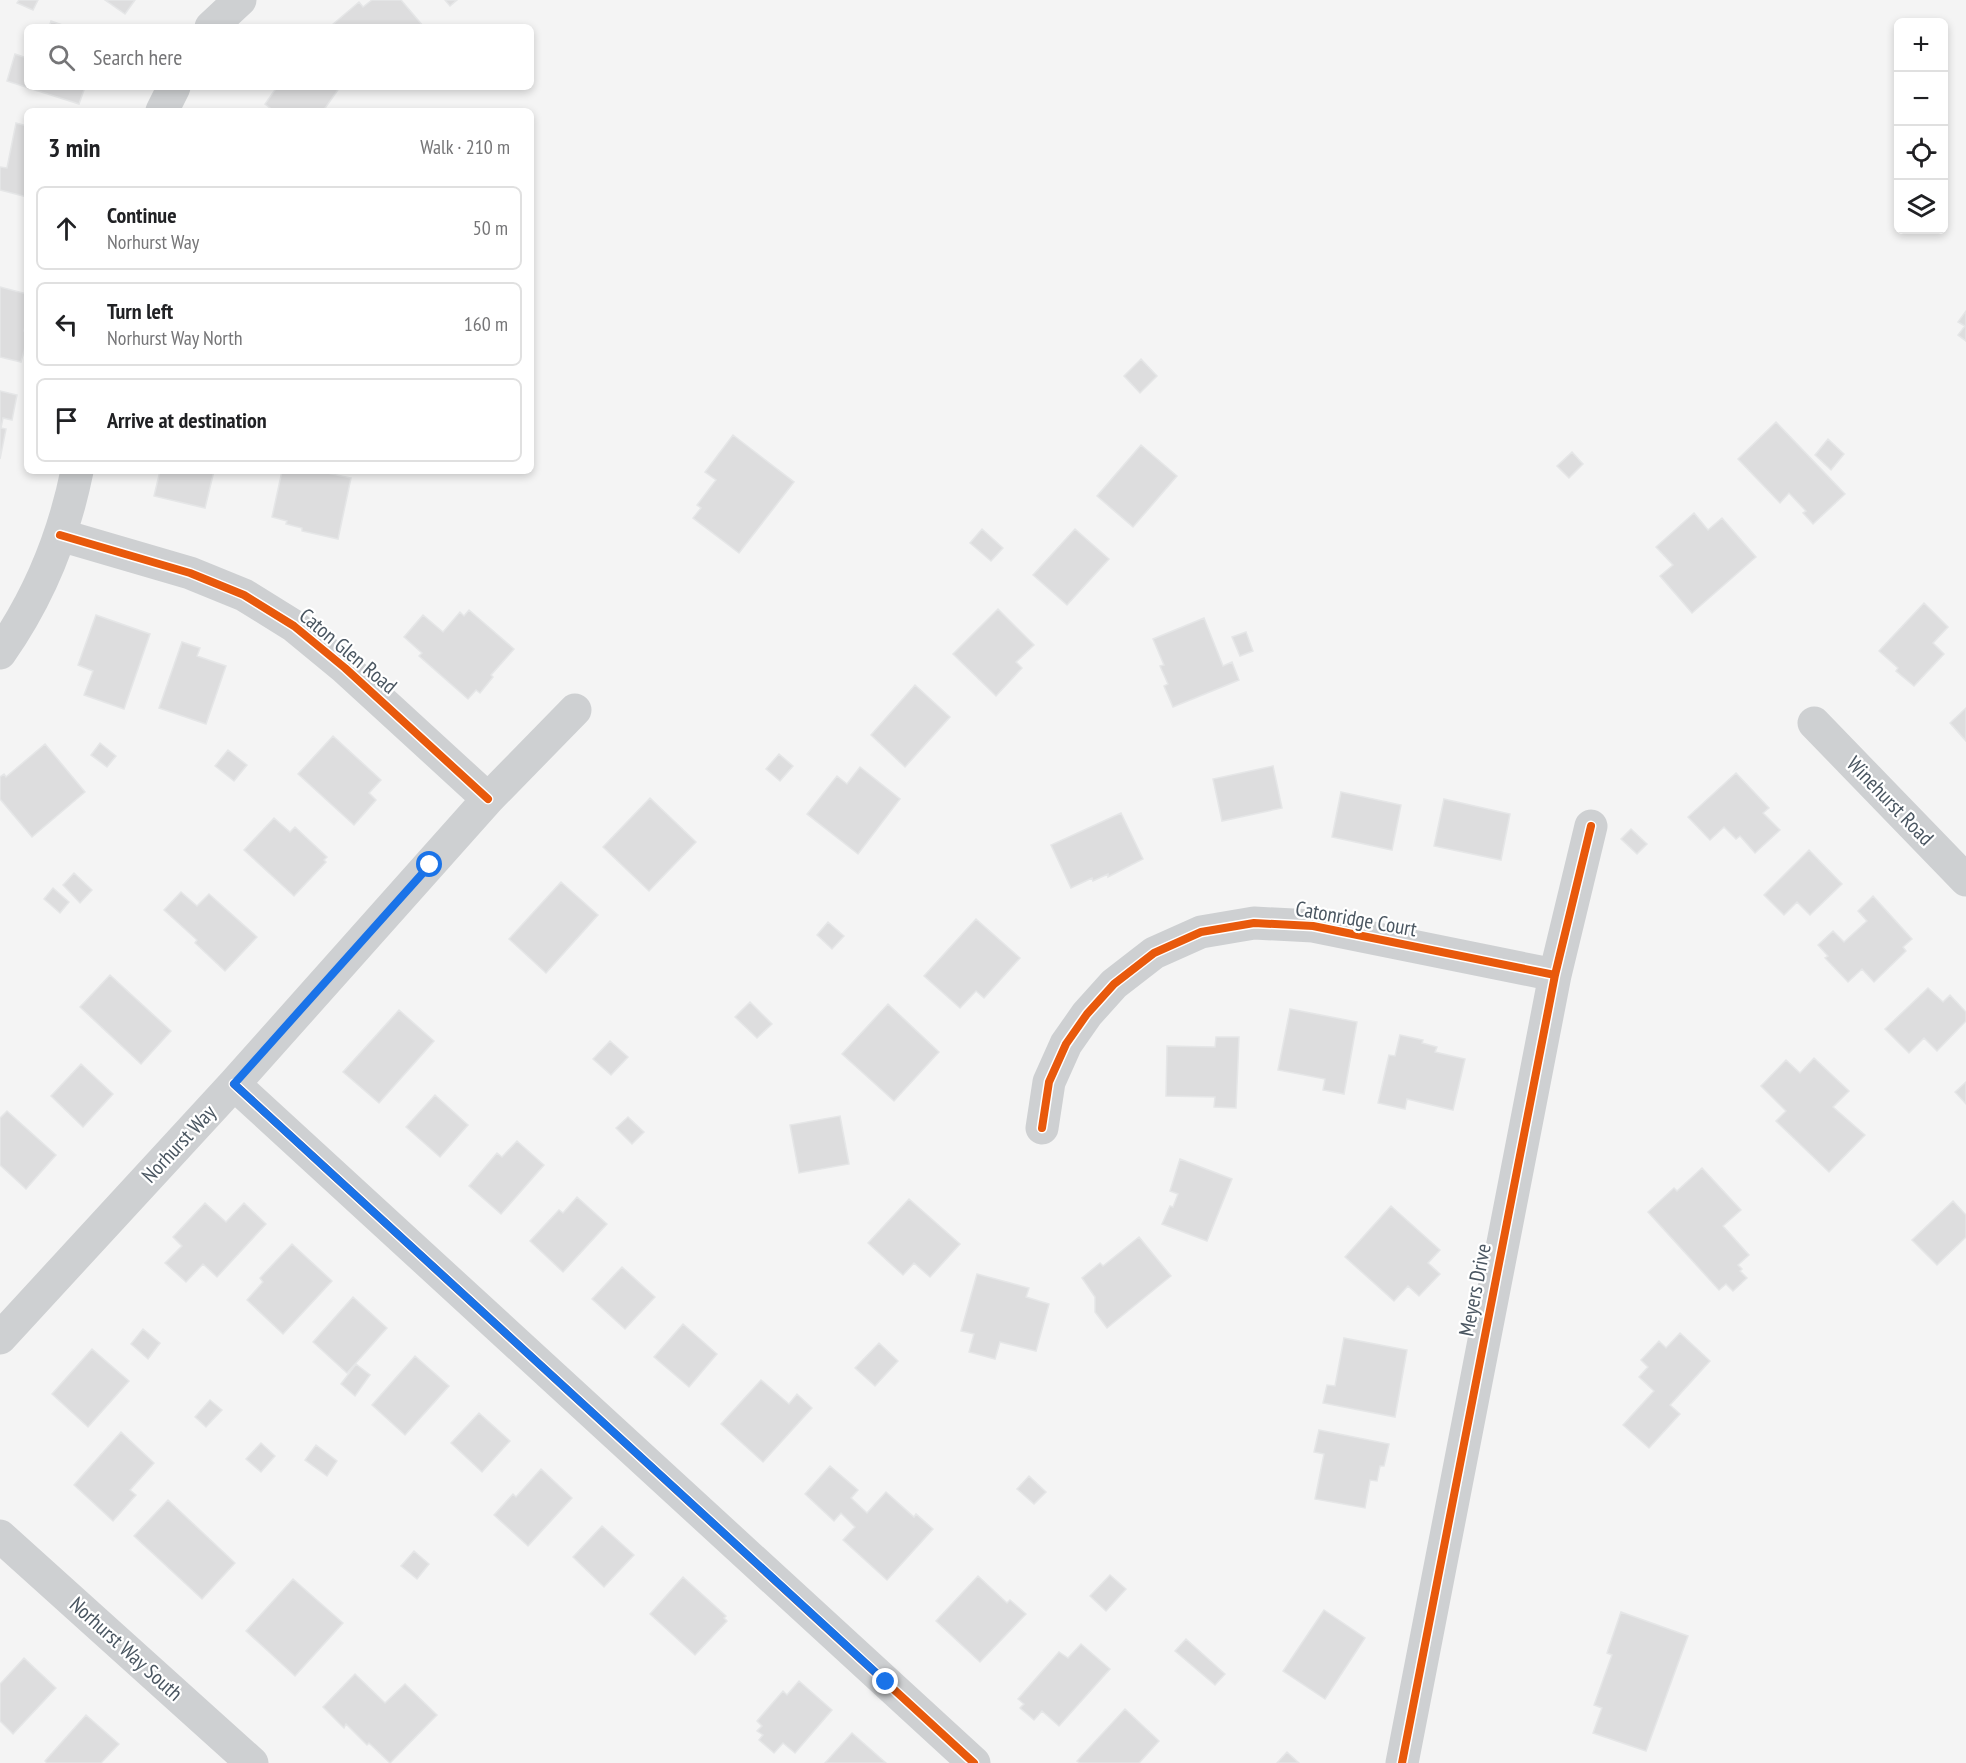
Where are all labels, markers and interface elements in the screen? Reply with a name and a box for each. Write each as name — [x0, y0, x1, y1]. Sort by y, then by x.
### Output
map controls — [1894, 18, 1948, 234]
button: + — [1894, 18, 1948, 72]
search box — [24, 24, 534, 90]
icon: search — [45, 41, 78, 74]
text: Search here — [93, 43, 182, 71]
button: − — [1894, 72, 1948, 126]
button: locate — [1894, 126, 1948, 180]
text: 3 min — [48, 131, 101, 164]
text: Walk · 210 m — [420, 134, 510, 160]
button: layers — [1894, 180, 1948, 234]
text: Continue — [107, 201, 177, 229]
icon: ahead — [50, 212, 83, 245]
text: 50 m — [473, 215, 508, 241]
text: Norhurst Way — [107, 229, 199, 255]
text: Turn left — [107, 297, 173, 325]
icon: left — [50, 308, 83, 341]
text: 160 m — [464, 311, 508, 337]
text: Norhurst Way North — [107, 325, 243, 351]
icon: arrive — [50, 404, 83, 437]
text: Arrive at destination — [107, 406, 267, 434]
street label: Caton Glen Road — [294, 602, 403, 699]
street label: Winehurst Road — [1841, 750, 1940, 851]
route start — [416, 851, 442, 877]
street label: Catonridge Court — [1293, 895, 1419, 942]
street label: Norhurst Way — [136, 1099, 222, 1188]
street label: Meyers Drive — [1452, 1241, 1497, 1338]
street label: Norhurst Way South — [64, 1591, 188, 1706]
route end — [872, 1668, 898, 1694]

